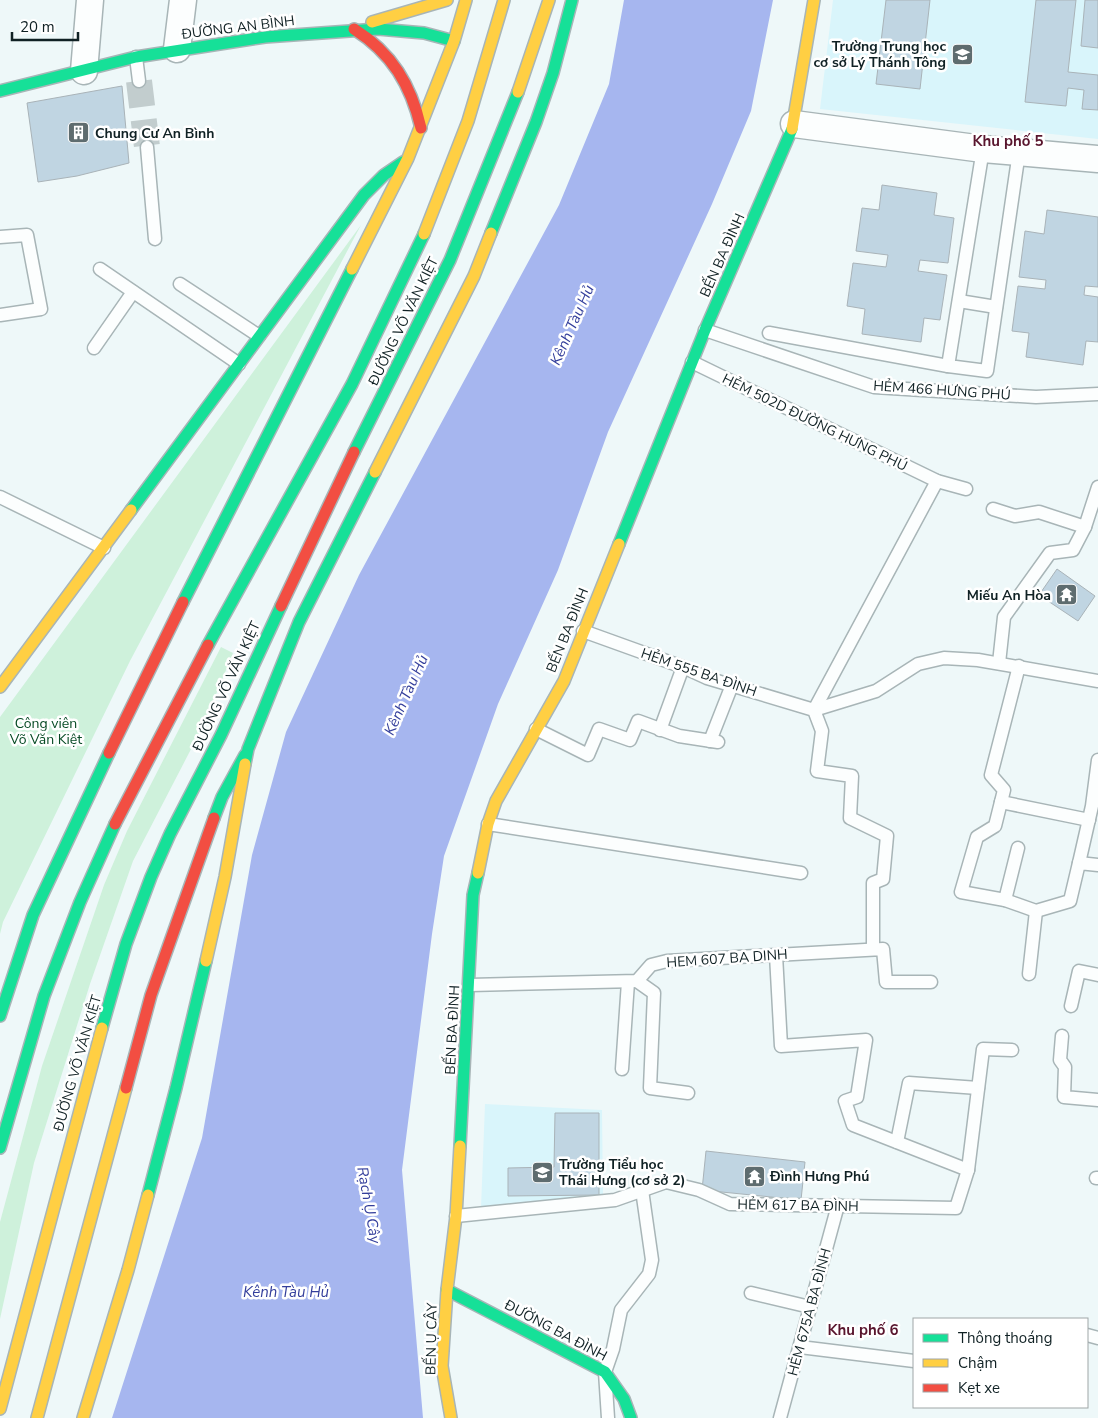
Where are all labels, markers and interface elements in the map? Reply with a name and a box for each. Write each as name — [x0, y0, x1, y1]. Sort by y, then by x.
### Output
scale bar — [12, 10, 79, 42]
street label: ĐƯỜNG AN BÌNH — [179, 11, 296, 44]
text: 20 m — [20, 17, 55, 37]
place label: Trường Trung học cơ sở Lý Thánh Tông — [814, 37, 946, 72]
school or university icon: Trường Trung học cơ sở Lý Thánh Tông — [950, 42, 974, 66]
building icon: Chung Cư An Bình — [67, 121, 91, 145]
place label: Chung Cư An Bình — [95, 124, 214, 143]
district label: Khu phố 5 — [973, 131, 1043, 151]
street label: BẾN BA ĐÌNH — [695, 210, 749, 300]
street label: ĐƯỜNG VÕ VĂN KIỆT — [364, 253, 443, 390]
water label: Kênh Tàu Hủ — [545, 282, 599, 368]
street label: HẺM 502D ĐƯỜNG HƯNG PHÚ — [719, 369, 910, 476]
street label: HẺM 466 HƯNG PHÚ — [873, 376, 1011, 405]
temple icon: Miếu An Hòa — [1055, 583, 1079, 607]
street label: BẾN BA ĐÌNH — [541, 585, 593, 675]
place label: Miếu An Hòa — [967, 586, 1051, 605]
street label: ĐƯỜNG VÕ VĂN KIỆT — [188, 618, 265, 755]
street label: HẺM 555 BA ĐÌNH — [638, 644, 759, 701]
water label: Kênh Tàu Hủ — [379, 652, 433, 738]
park label: Công viên Võ Văn Kiệt — [9, 714, 82, 749]
street label: HEM 607 BA DINH — [666, 945, 788, 972]
street label: BẾN BA ĐÌNH — [440, 985, 464, 1075]
street label: ĐƯỜNG VÕ VĂN KIỆT — [49, 992, 106, 1134]
place label: Trường Tiểu học Thái Hưng (cơ sở 2) — [559, 1155, 686, 1190]
school or university icon: Trường Tiểu học Thái Hưng (cơ sở 2) — [531, 1160, 555, 1184]
temple icon: Đình Hưng Phú — [742, 1164, 766, 1188]
water label: Rạch Ụ Cây — [352, 1165, 386, 1246]
place label: Đình Hưng Phú — [769, 1167, 869, 1186]
street label: HẺM 617 BA ĐÌNH — [737, 1195, 859, 1216]
street label: HẺM 675A BA ĐÌNH — [783, 1246, 836, 1378]
water label: Kênh Tàu Hủ — [243, 1282, 329, 1302]
street label: ĐƯỜNG BA ĐÌNH — [500, 1295, 610, 1365]
street label: BẾN Ụ CÂY — [420, 1302, 442, 1375]
legend — [913, 1318, 1088, 1408]
district label: Khu phố 6 — [828, 1320, 898, 1340]
text: Thông thoáng — [958, 1328, 1052, 1348]
text: Chậm — [958, 1353, 997, 1373]
text: Kẹt xe — [958, 1378, 1000, 1398]

